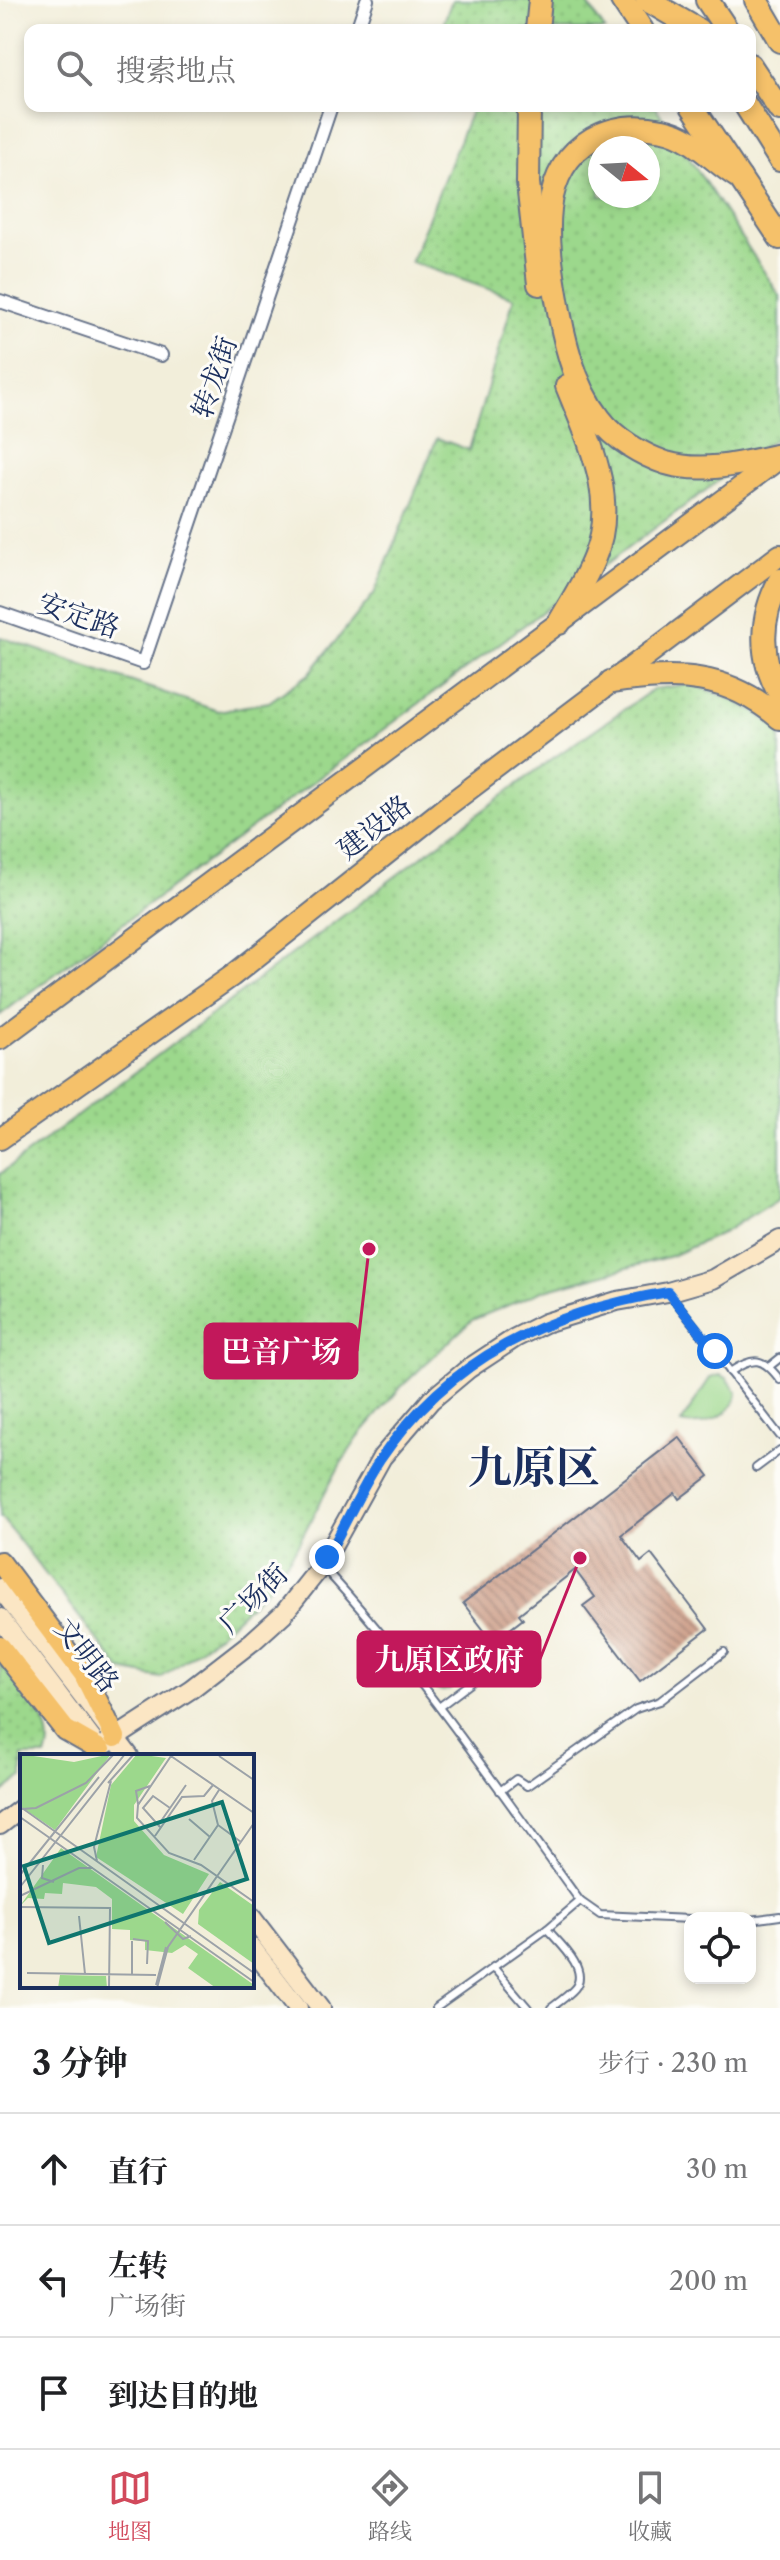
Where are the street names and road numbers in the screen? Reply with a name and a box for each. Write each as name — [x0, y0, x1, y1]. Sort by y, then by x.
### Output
street label: 转龙街 — [184, 332, 244, 422]
street label: 安定路 — [34, 585, 124, 645]
street label: 建设路 — [330, 788, 418, 866]
street label: 广场街 — [211, 1556, 295, 1640]
street label: 文明路 — [48, 1611, 126, 1699]

